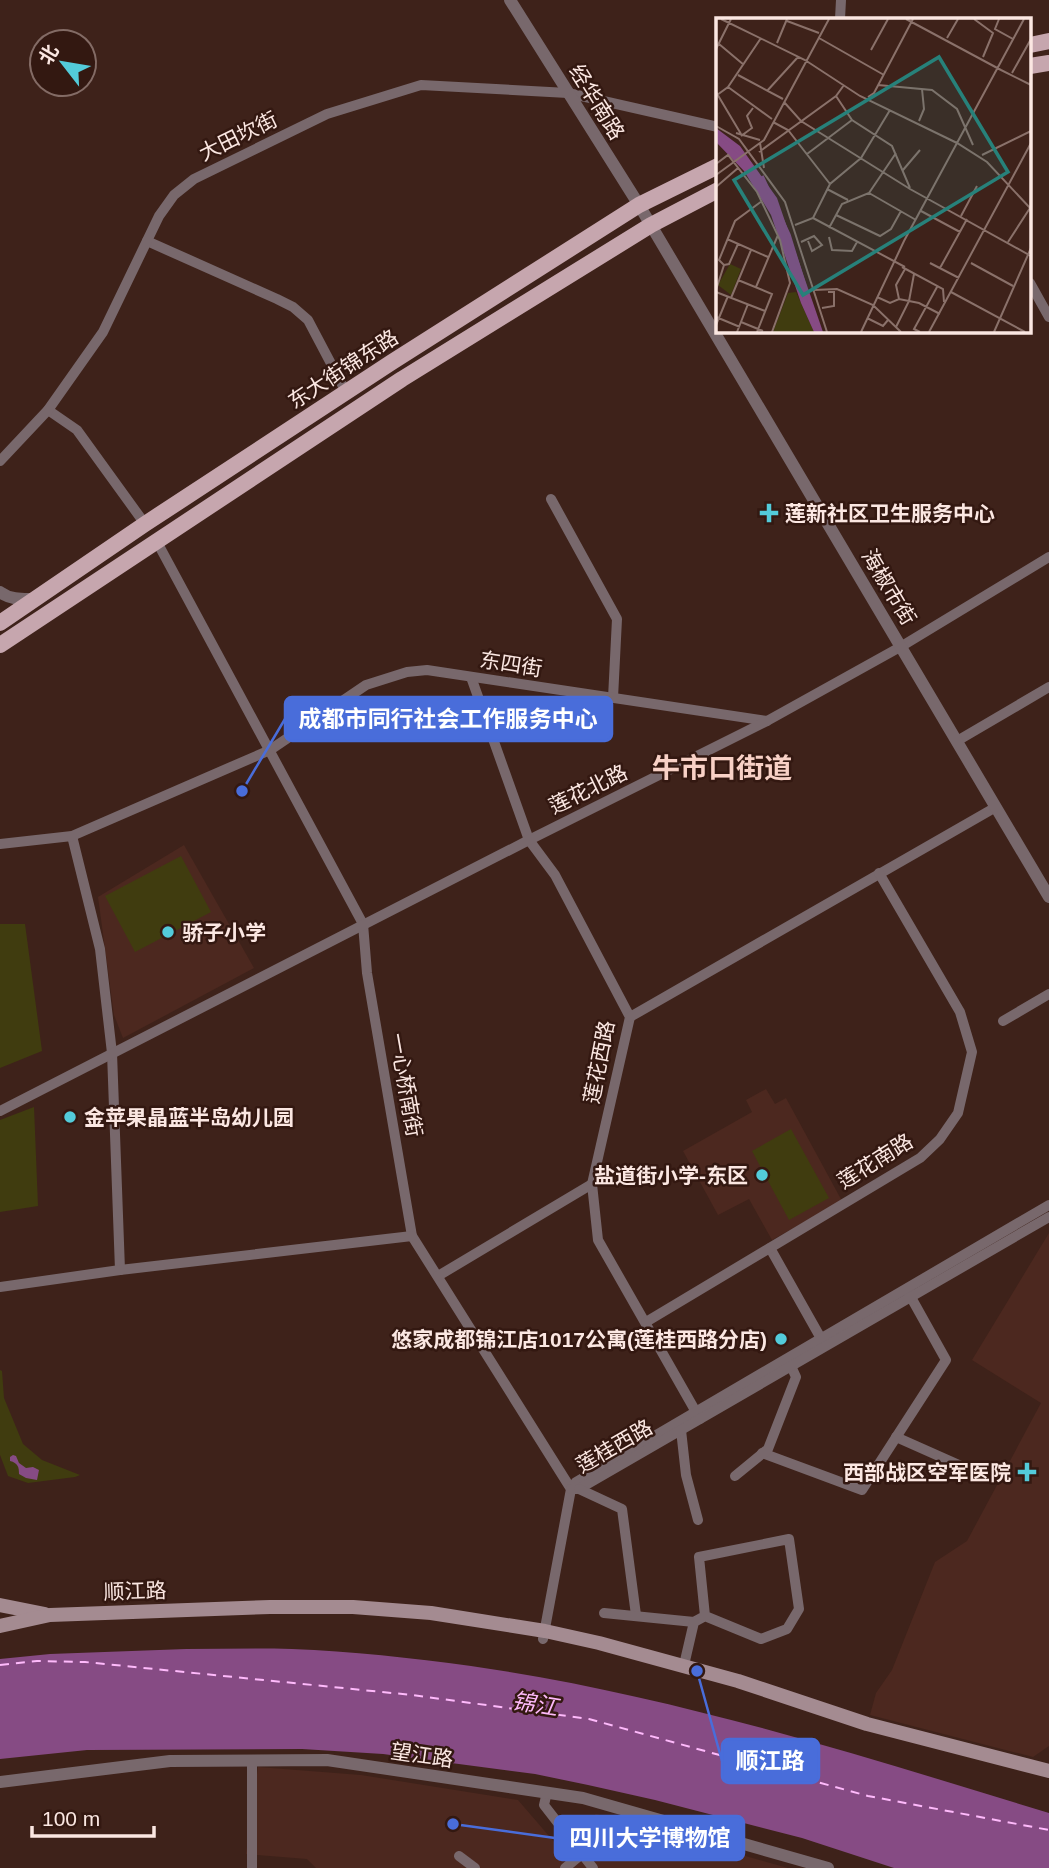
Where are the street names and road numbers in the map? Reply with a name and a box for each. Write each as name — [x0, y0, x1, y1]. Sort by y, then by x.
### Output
street label: 经华南路 — [565, 60, 629, 144]
street label: 大田坎街 — [195, 107, 281, 165]
street label: 东大街锦东路 — [284, 325, 402, 413]
street label: 海椒市街 — [858, 545, 920, 629]
street label: 东四街 — [478, 648, 544, 680]
street label: 莲花北路 — [545, 760, 631, 818]
street label: 莲花西路 — [580, 1019, 618, 1105]
street label: 一心桥南街 — [386, 1031, 426, 1139]
street label: 莲花南路 — [833, 1129, 917, 1193]
street label: 莲桂西路 — [572, 1415, 656, 1477]
street label: 顺江路 — [103, 1578, 167, 1604]
street label: 望江路 — [389, 1739, 455, 1771]

